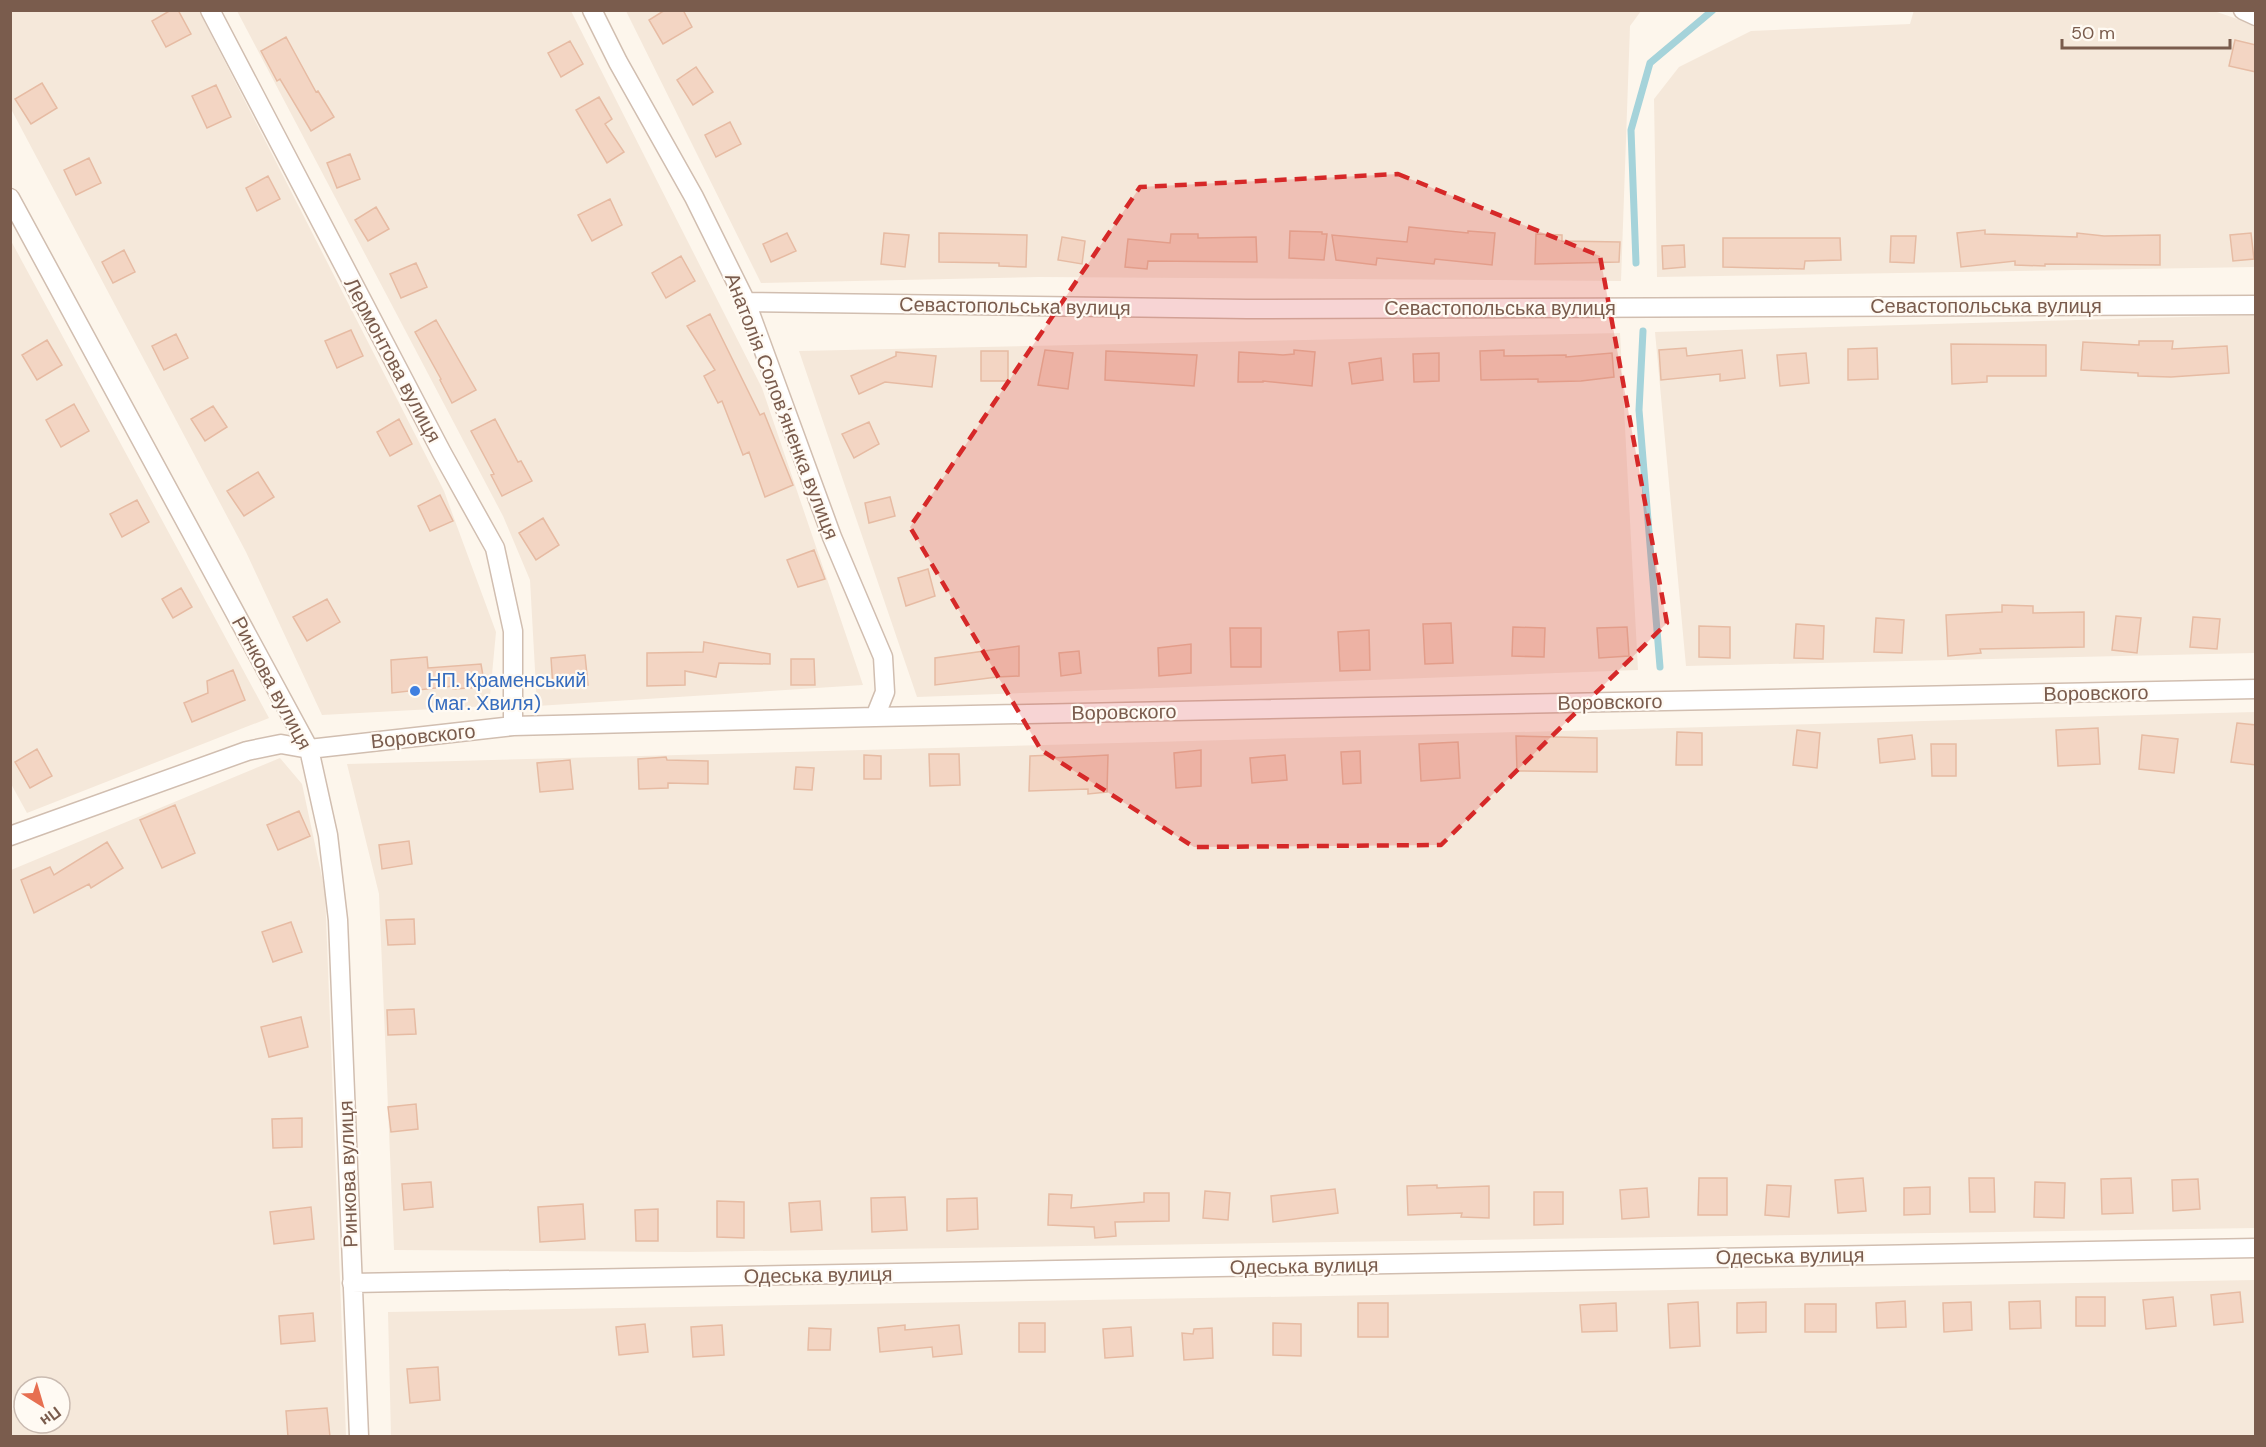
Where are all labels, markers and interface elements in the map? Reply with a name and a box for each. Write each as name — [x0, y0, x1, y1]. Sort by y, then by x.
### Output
scale bar — [2062, 12, 2230, 50]
text: 50 m — [2071, 21, 2115, 45]
street label: Анатолія Солов'яненка вулиця — [719, 269, 845, 543]
street label: Лермонтова вулиця — [339, 273, 447, 447]
street label: Севастопольська вулиця — [899, 291, 1131, 321]
street label: Севастопольська вулиця — [1870, 293, 2102, 319]
street label: Севастопольська вулиця — [1384, 295, 1616, 321]
street label: Ринкова вулиця — [226, 612, 318, 754]
place label: НП. Краменський (маг. Хвиля) — [427, 667, 586, 716]
street label: Воровского — [2043, 679, 2149, 707]
marker: НП. Краменський (маг. Хвиля) — [408, 684, 422, 698]
street label: Воровского — [1557, 688, 1663, 716]
street label: Воровского — [1071, 698, 1177, 726]
street label: Воровского — [369, 718, 477, 754]
street label: Ринкова вулиця — [332, 1100, 364, 1248]
street label: Одеська вулиця — [1715, 1242, 1865, 1270]
street label: Одеська вулиця — [1229, 1252, 1379, 1280]
street label: Одеська вулиця — [743, 1261, 893, 1289]
north arrow — [12, 1375, 72, 1435]
text: Пн — [36, 1402, 65, 1431]

